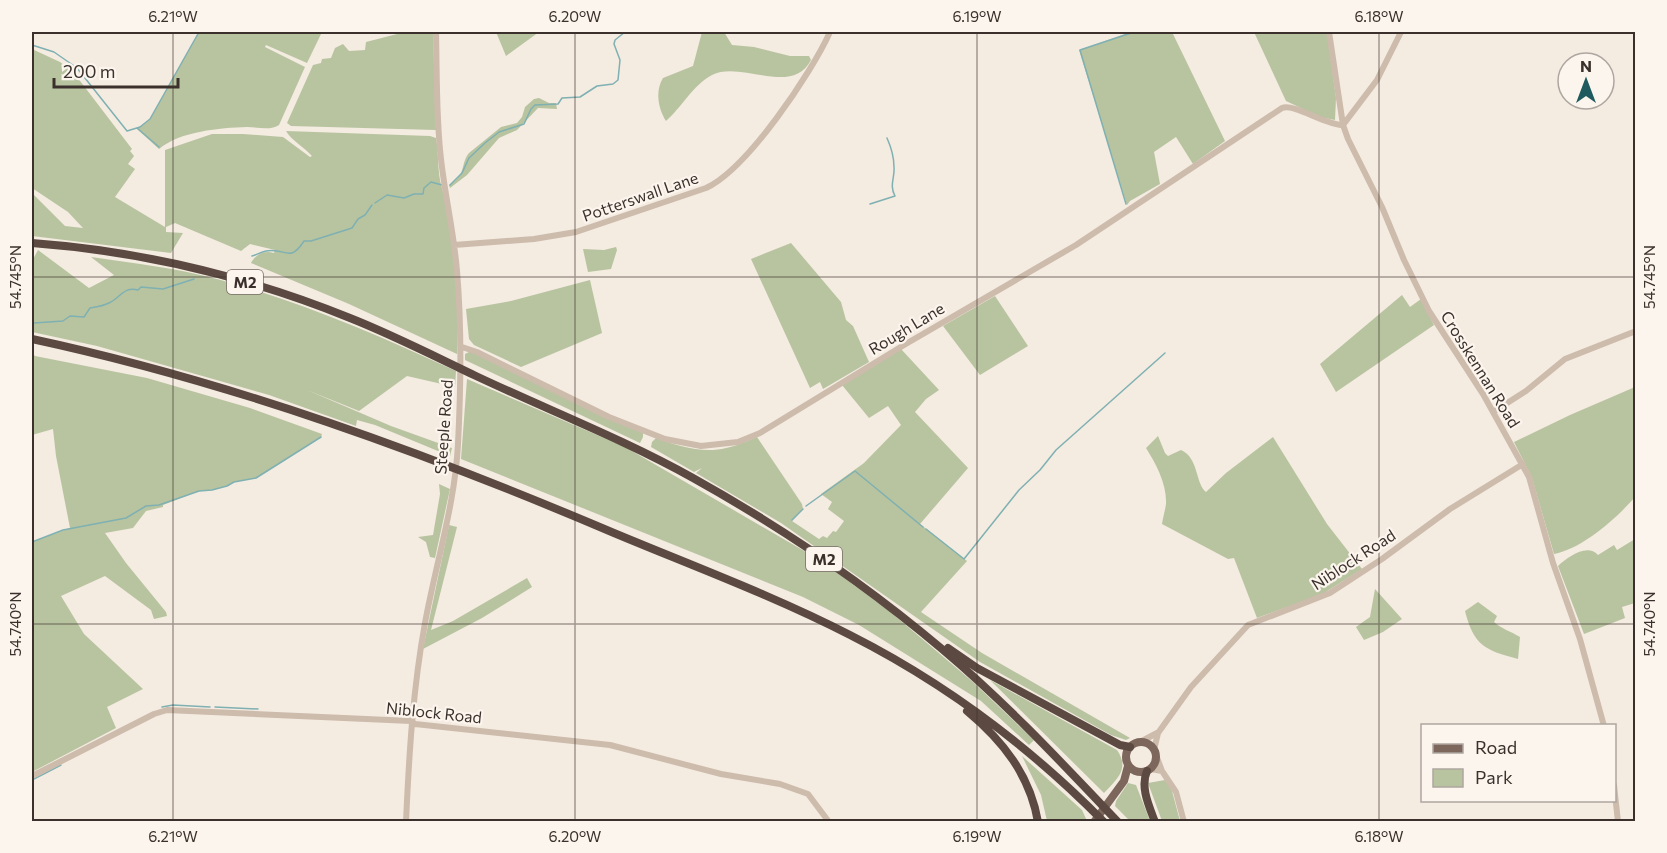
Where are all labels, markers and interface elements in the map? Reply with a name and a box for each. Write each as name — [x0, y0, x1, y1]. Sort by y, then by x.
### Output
text: 6.21°W — [148, 7, 198, 25]
text: 6.20°W — [549, 7, 601, 25]
text: 6.19°W — [952, 7, 1002, 25]
text: 6.18°W — [1354, 7, 1404, 25]
scale bar — [54, 51, 178, 89]
north arrow — [1556, 51, 1616, 111]
text: N — [1580, 56, 1592, 75]
text: 200 m — [63, 60, 116, 82]
street label: Potterswall Lane — [580, 167, 700, 225]
text: 54.745°N — [6, 245, 24, 309]
text: 54.745°N — [1640, 245, 1658, 309]
road number: M2 — [227, 270, 263, 294]
street label: Rough Lane — [865, 298, 947, 358]
street label: Crosskennan Road — [1437, 307, 1525, 431]
street label: Steeple Road — [430, 379, 456, 475]
street label: Niblock Road — [1307, 525, 1399, 593]
road number: M2 — [806, 547, 842, 571]
text: 54.740°N — [6, 591, 24, 657]
text: 54.740°N — [1640, 591, 1658, 657]
street label: Niblock Road — [385, 698, 483, 726]
legend — [1421, 724, 1616, 802]
text: Road — [1475, 736, 1517, 758]
text: Park — [1475, 766, 1513, 788]
text: 6.21°W — [148, 827, 198, 845]
text: 6.20°W — [549, 827, 601, 845]
text: 6.19°W — [952, 827, 1002, 845]
text: 6.18°W — [1354, 827, 1404, 845]

